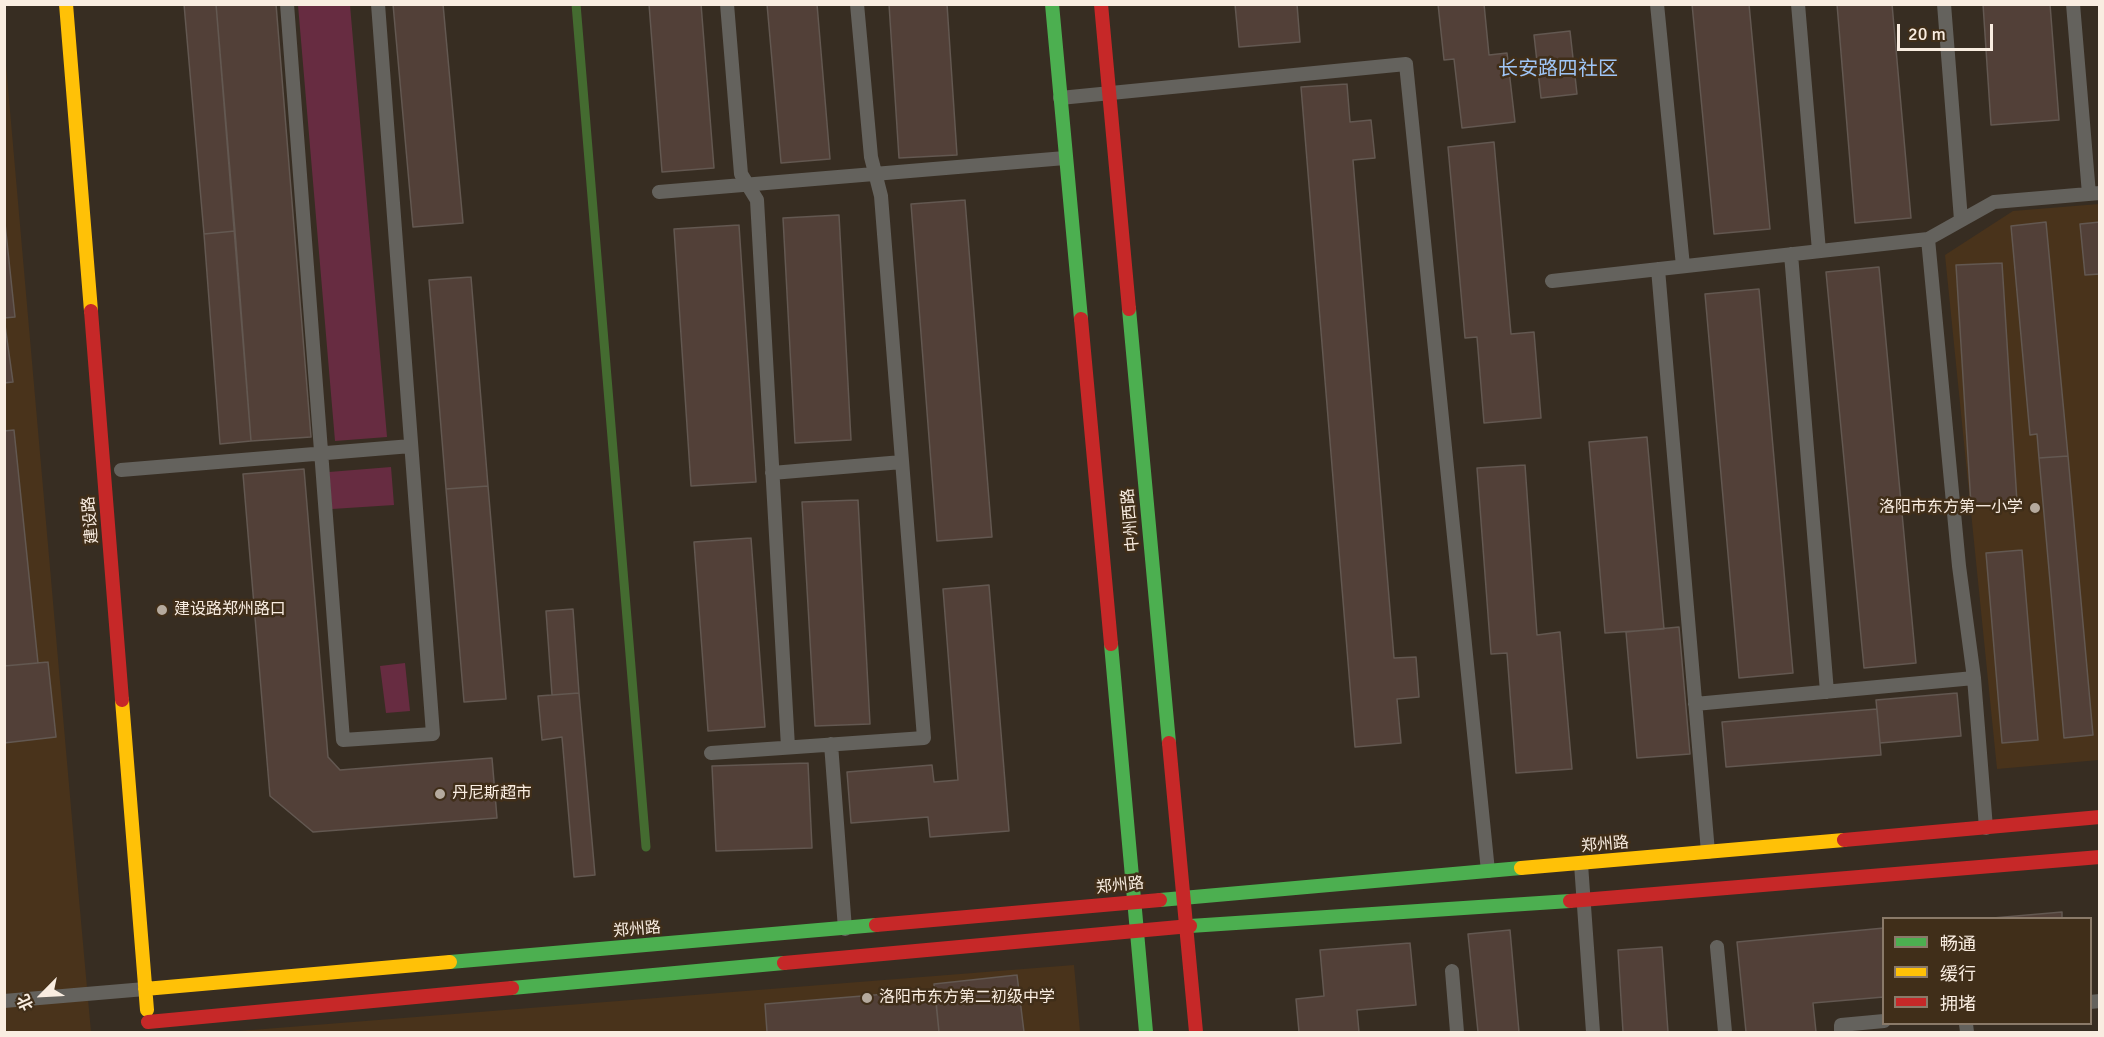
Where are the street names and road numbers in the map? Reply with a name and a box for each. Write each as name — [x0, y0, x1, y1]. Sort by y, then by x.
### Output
street label: 中州西路 — [1119, 487, 1143, 553]
street label: 建设路 — [79, 495, 103, 545]
street label: 郑州路 — [1580, 833, 1630, 857]
street label: 郑州路 — [1095, 874, 1145, 898]
street label: 郑州路 — [612, 918, 662, 942]

